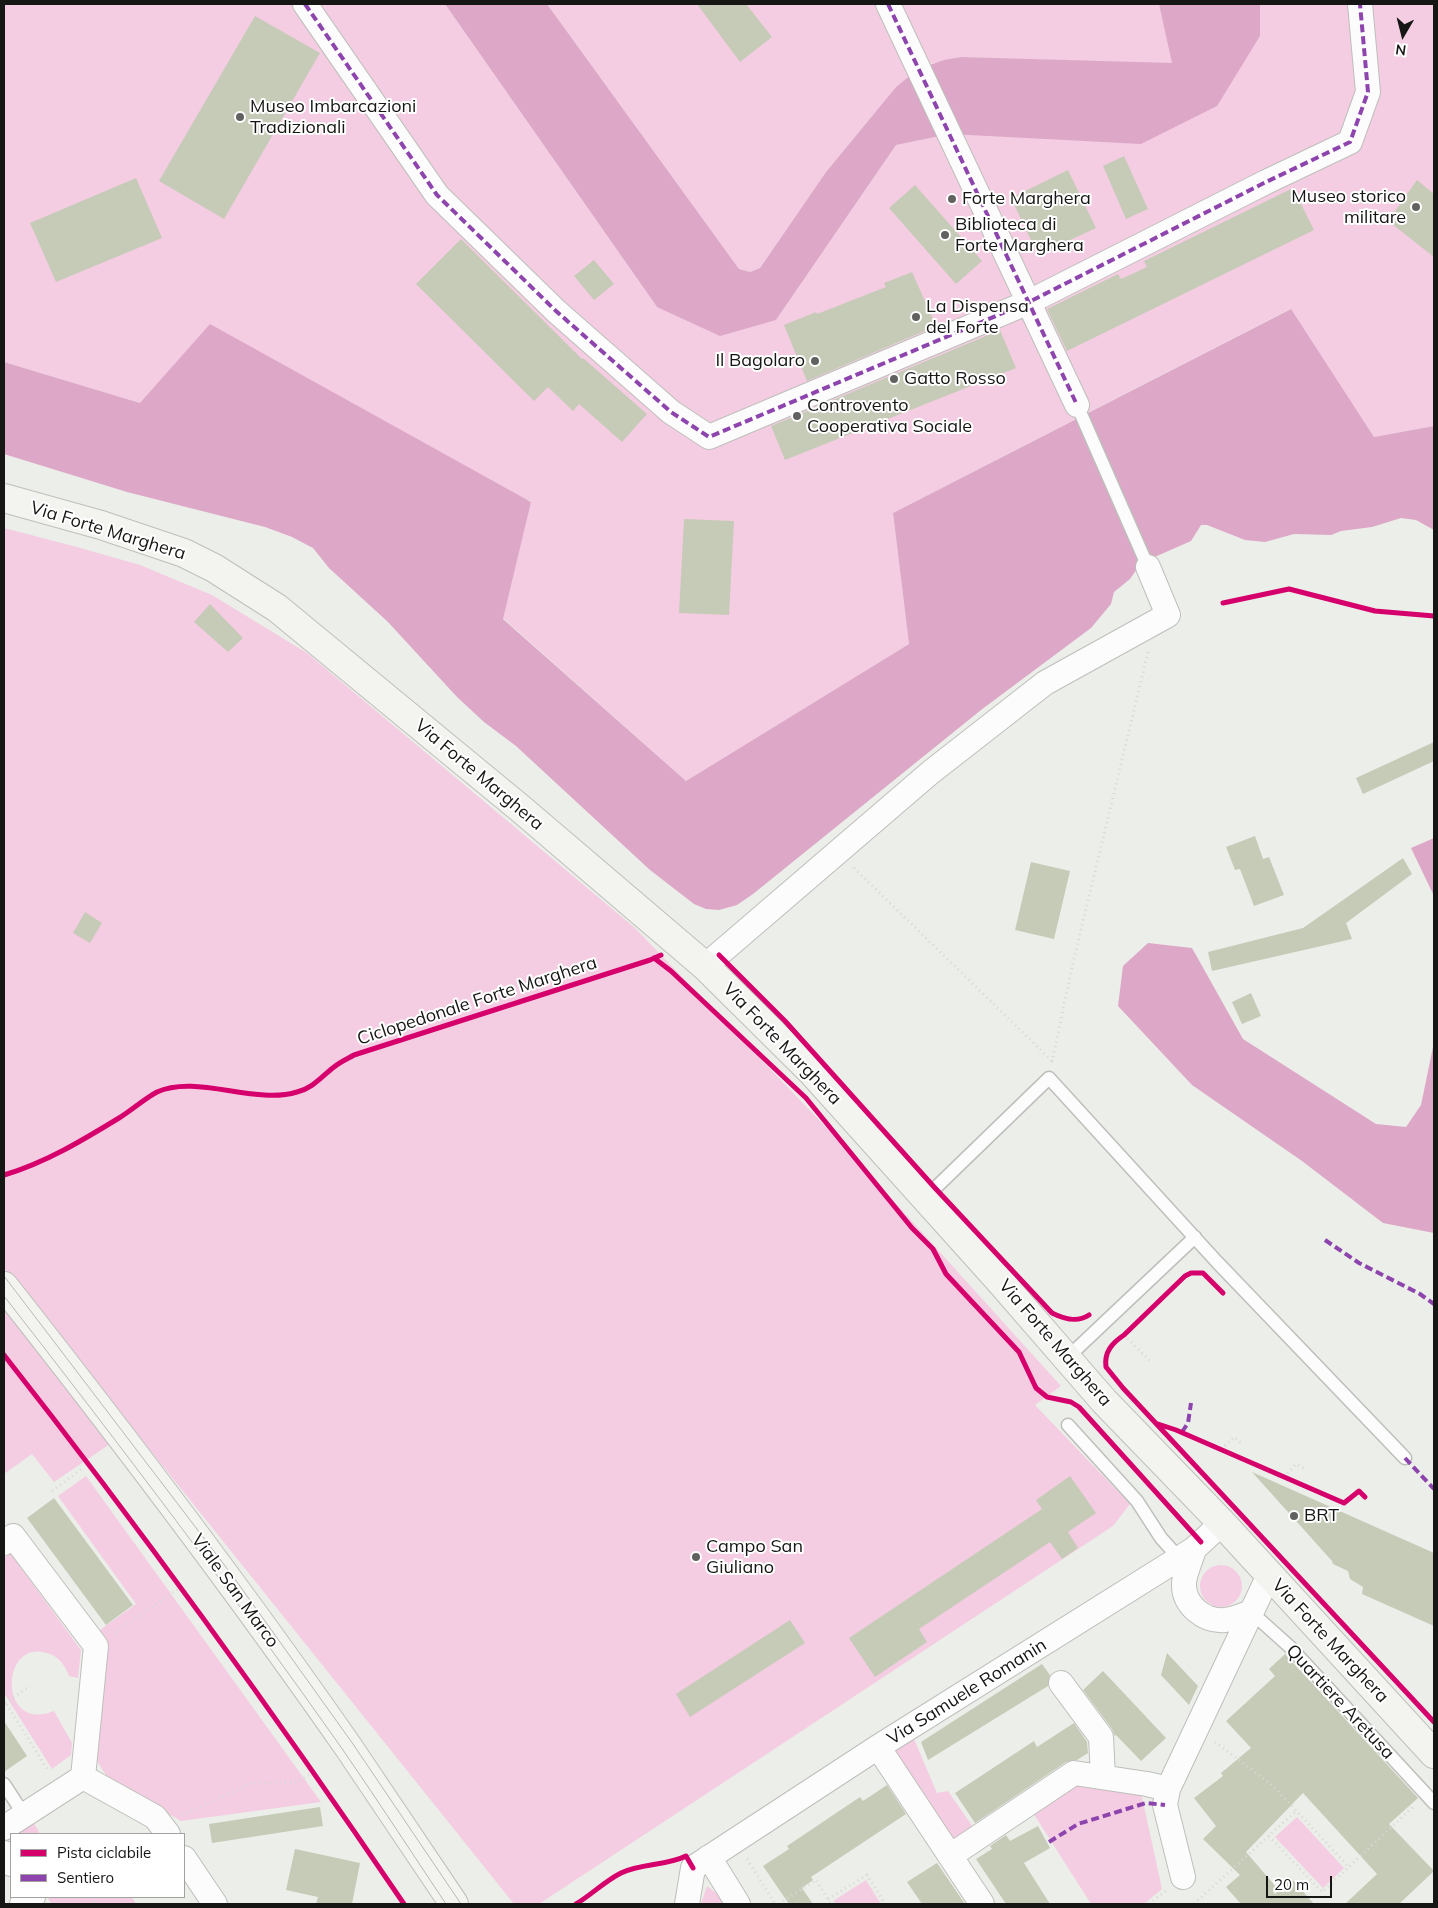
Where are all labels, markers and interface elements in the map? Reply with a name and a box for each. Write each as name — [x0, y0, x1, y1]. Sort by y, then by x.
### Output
north arrow — [1378, 10, 1428, 60]
text: N — [1394, 40, 1407, 60]
place label: Museo Imbarcazioni Tradizionali — [250, 96, 416, 138]
marker: Museo Imbarcazioni Tradizionali — [234, 111, 246, 123]
place label: Museo storico militare — [1291, 186, 1406, 228]
place label: Forte Marghera — [962, 188, 1091, 210]
marker: Forte Marghera — [946, 193, 958, 205]
marker: Museo storico militare — [1410, 201, 1422, 213]
place label: Biblioteca di Forte Marghera — [955, 214, 1084, 256]
marker: Biblioteca di Forte Marghera — [939, 229, 951, 241]
place label: La Dispensa del Forte — [926, 296, 1029, 338]
marker: La Dispensa del Forte — [910, 311, 922, 323]
place label: Il Bagolaro — [715, 350, 805, 372]
marker: Il Bagolaro — [809, 355, 821, 367]
place label: Gatto Rosso — [904, 368, 1006, 390]
marker: Gatto Rosso — [888, 373, 900, 385]
place label: Controvento Cooperativa Sociale — [807, 395, 972, 438]
marker: Controvento Cooperativa Sociale — [791, 410, 803, 422]
street label: Via Forte Marghera — [28, 497, 188, 565]
street label: Via Forte Marghera — [410, 715, 548, 835]
street label: Ciclopedonale Forte Marghera — [354, 952, 600, 1050]
street label: Via Forte Marghera — [718, 979, 846, 1109]
street label: Via Forte Marghera — [994, 1275, 1116, 1411]
place label: BRT — [1304, 1505, 1339, 1527]
marker: BRT — [1288, 1510, 1300, 1522]
street label: Viale San Marco — [186, 1530, 284, 1652]
place label: Campo San Giuliano — [706, 1536, 803, 1578]
marker: Campo San Giuliano — [690, 1551, 702, 1563]
street label: Via Forte Marghera — [1267, 1575, 1393, 1707]
street label: Via Samuele Romanin — [883, 1634, 1051, 1750]
street label: Quartiere Aretusa — [1281, 1640, 1399, 1764]
legend — [10, 1833, 185, 1898]
text: Pista ciclabile — [57, 1843, 151, 1862]
scale bar — [1268, 1866, 1334, 1898]
text: Sentiero — [57, 1868, 114, 1887]
text: 20 m — [1274, 1875, 1309, 1894]

